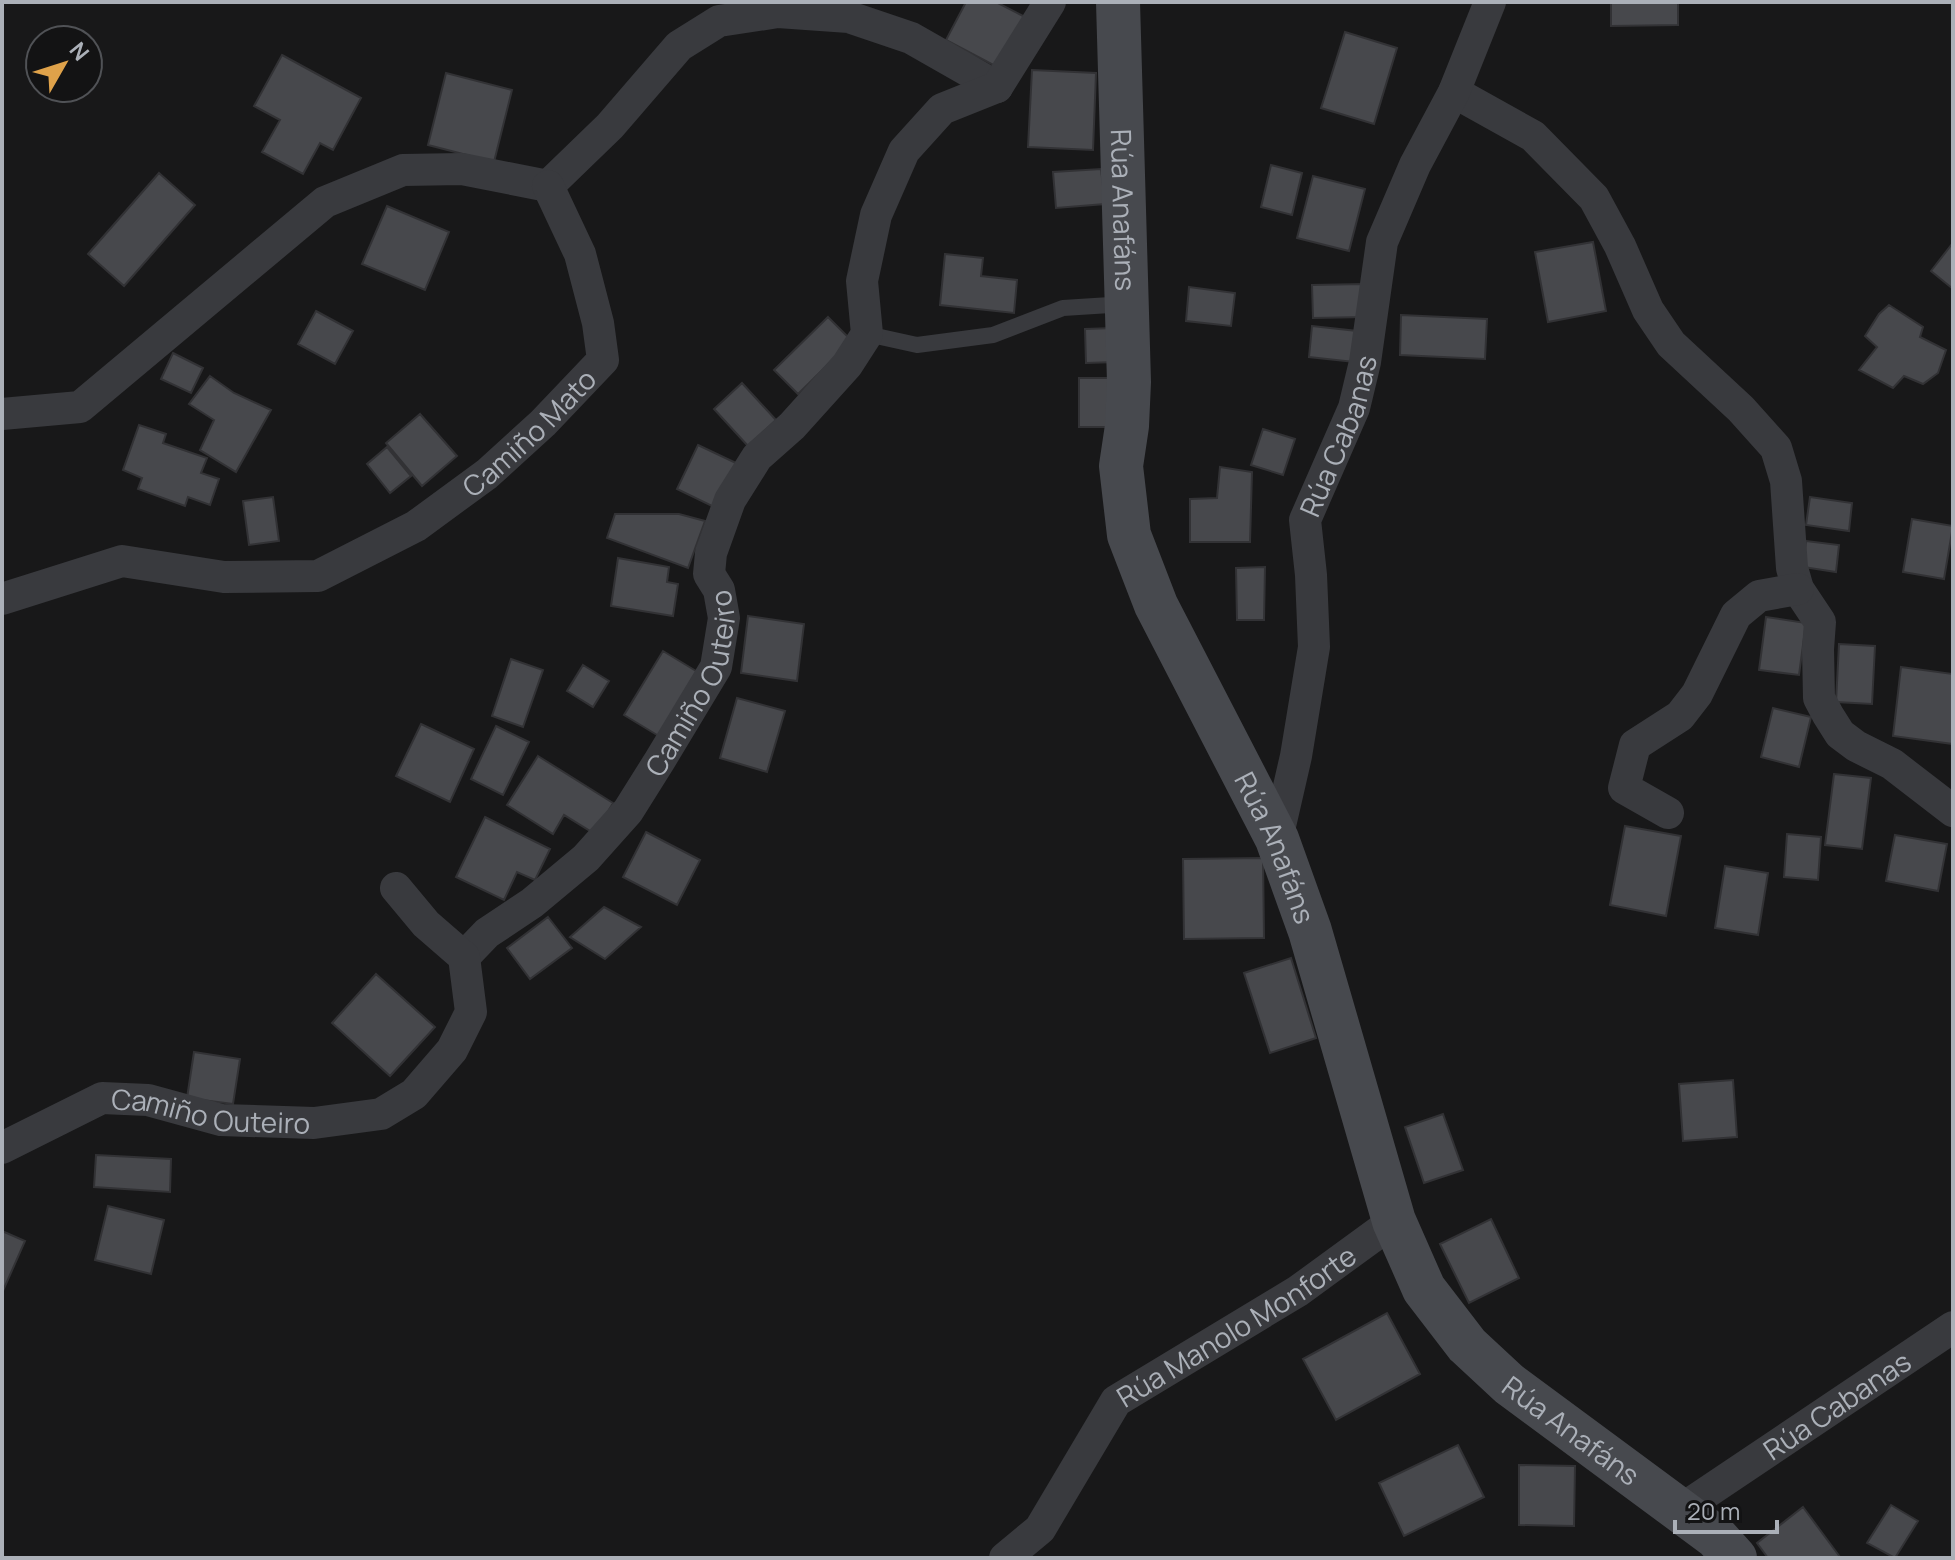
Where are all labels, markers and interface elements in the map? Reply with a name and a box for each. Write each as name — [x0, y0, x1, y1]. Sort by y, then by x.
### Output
north arrow — [24, 24, 104, 104]
text: N — [63, 36, 96, 67]
street label: Rúa Anafáns — [1103, 128, 1145, 291]
street label: Rúa Cabanas — [1290, 351, 1385, 522]
street label: Camiño Mato — [454, 360, 604, 505]
street label: Camiño Outeiro — [636, 587, 743, 783]
street label: Rúa Anafáns — [1226, 765, 1325, 929]
street label: Camiño Outeiro — [111, 1079, 311, 1142]
street label: Rúa Manolo Monforte — [1109, 1236, 1363, 1415]
street label: Rúa Cabanas — [1756, 1342, 1918, 1468]
street label: Rúa Anafáns — [1495, 1367, 1648, 1493]
scale bar — [1675, 1484, 1777, 1534]
text: 20 m — [1687, 1494, 1740, 1527]

